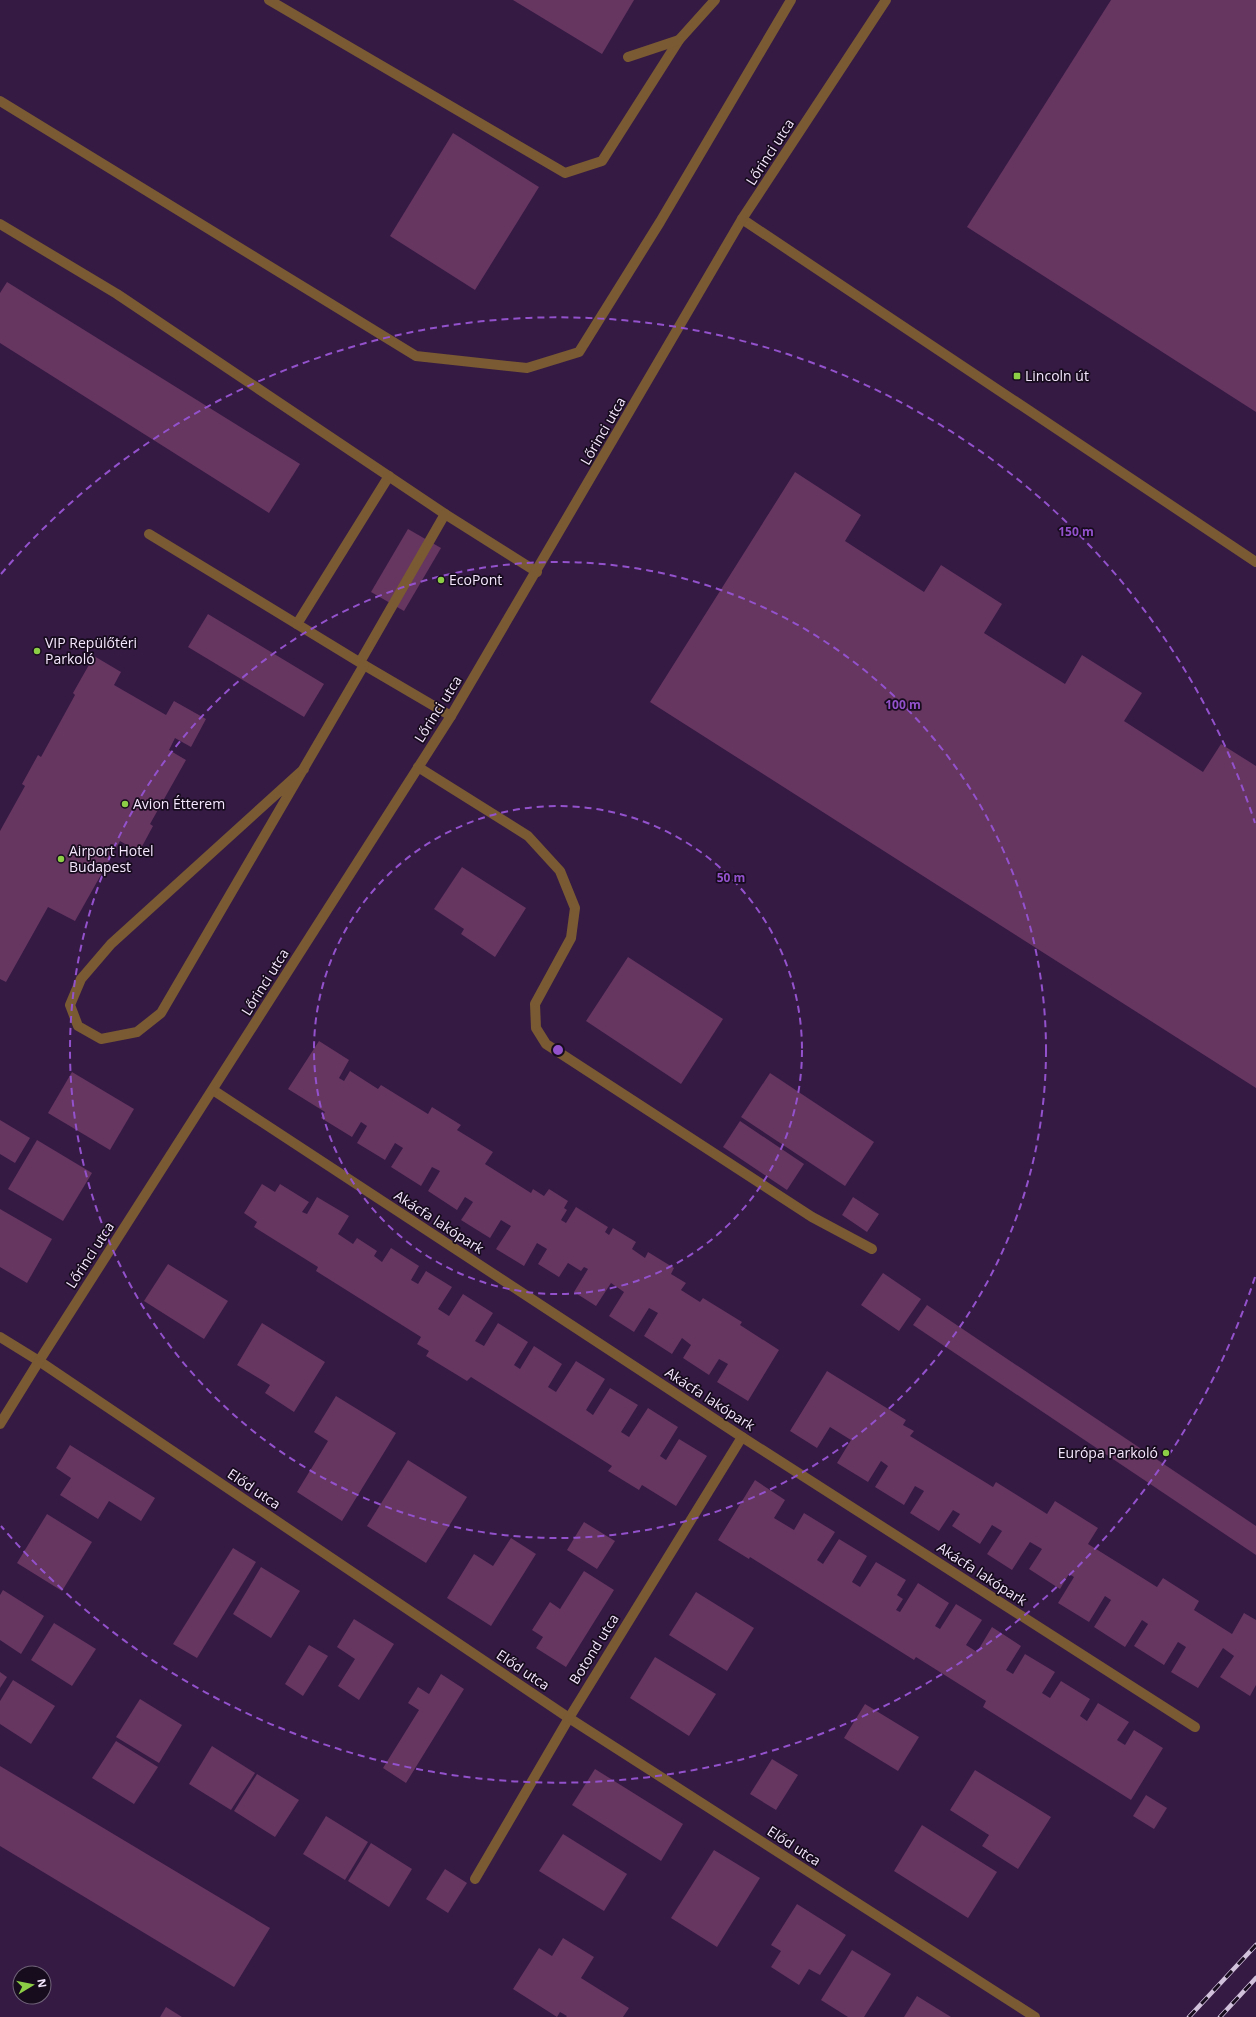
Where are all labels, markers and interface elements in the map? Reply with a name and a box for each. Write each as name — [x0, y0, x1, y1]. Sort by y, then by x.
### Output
street label: Lőrinci utca — [741, 115, 798, 189]
place label: Lincoln út — [1025, 366, 1089, 385]
marker: Lincoln út — [1012, 371, 1022, 381]
street label: Lőrinci utca — [575, 393, 630, 468]
text: 150 m — [1058, 523, 1094, 540]
place label: EcoPont — [449, 570, 502, 589]
marker: EcoPont — [436, 575, 446, 585]
place label: VIP Repülőtéri Parkoló — [45, 633, 137, 668]
marker: VIP Repülőtéri Parkoló — [32, 646, 42, 656]
street label: Lőrinci utca — [410, 672, 466, 746]
text: 100 m — [885, 696, 921, 713]
place label: Avion Étterem — [133, 794, 225, 813]
marker: Avion Étterem — [120, 799, 130, 809]
place label: Airport Hotel Budapest — [69, 841, 154, 876]
marker: Airport Hotel Budapest — [56, 854, 66, 864]
text: 50 m — [717, 869, 745, 886]
street label: Lőrinci utca — [237, 945, 293, 1019]
centre of rings — [551, 1043, 565, 1057]
street label: Akácfa lakópark — [391, 1185, 488, 1258]
street label: Lőrinci utca — [61, 1218, 118, 1292]
street label: Akácfa lakópark — [662, 1362, 759, 1435]
place label: Európa Parkoló — [1058, 1443, 1158, 1462]
marker: Európa Parkoló — [1161, 1448, 1171, 1458]
street label: Előd utca — [224, 1464, 284, 1513]
street label: Akácfa lakópark — [934, 1537, 1031, 1610]
street label: Botond utca — [564, 1610, 623, 1688]
street label: Előd utca — [493, 1645, 553, 1694]
street label: Előd utca — [764, 1821, 825, 1870]
north arrow — [12, 1965, 52, 2005]
text: N — [34, 1977, 51, 1989]

